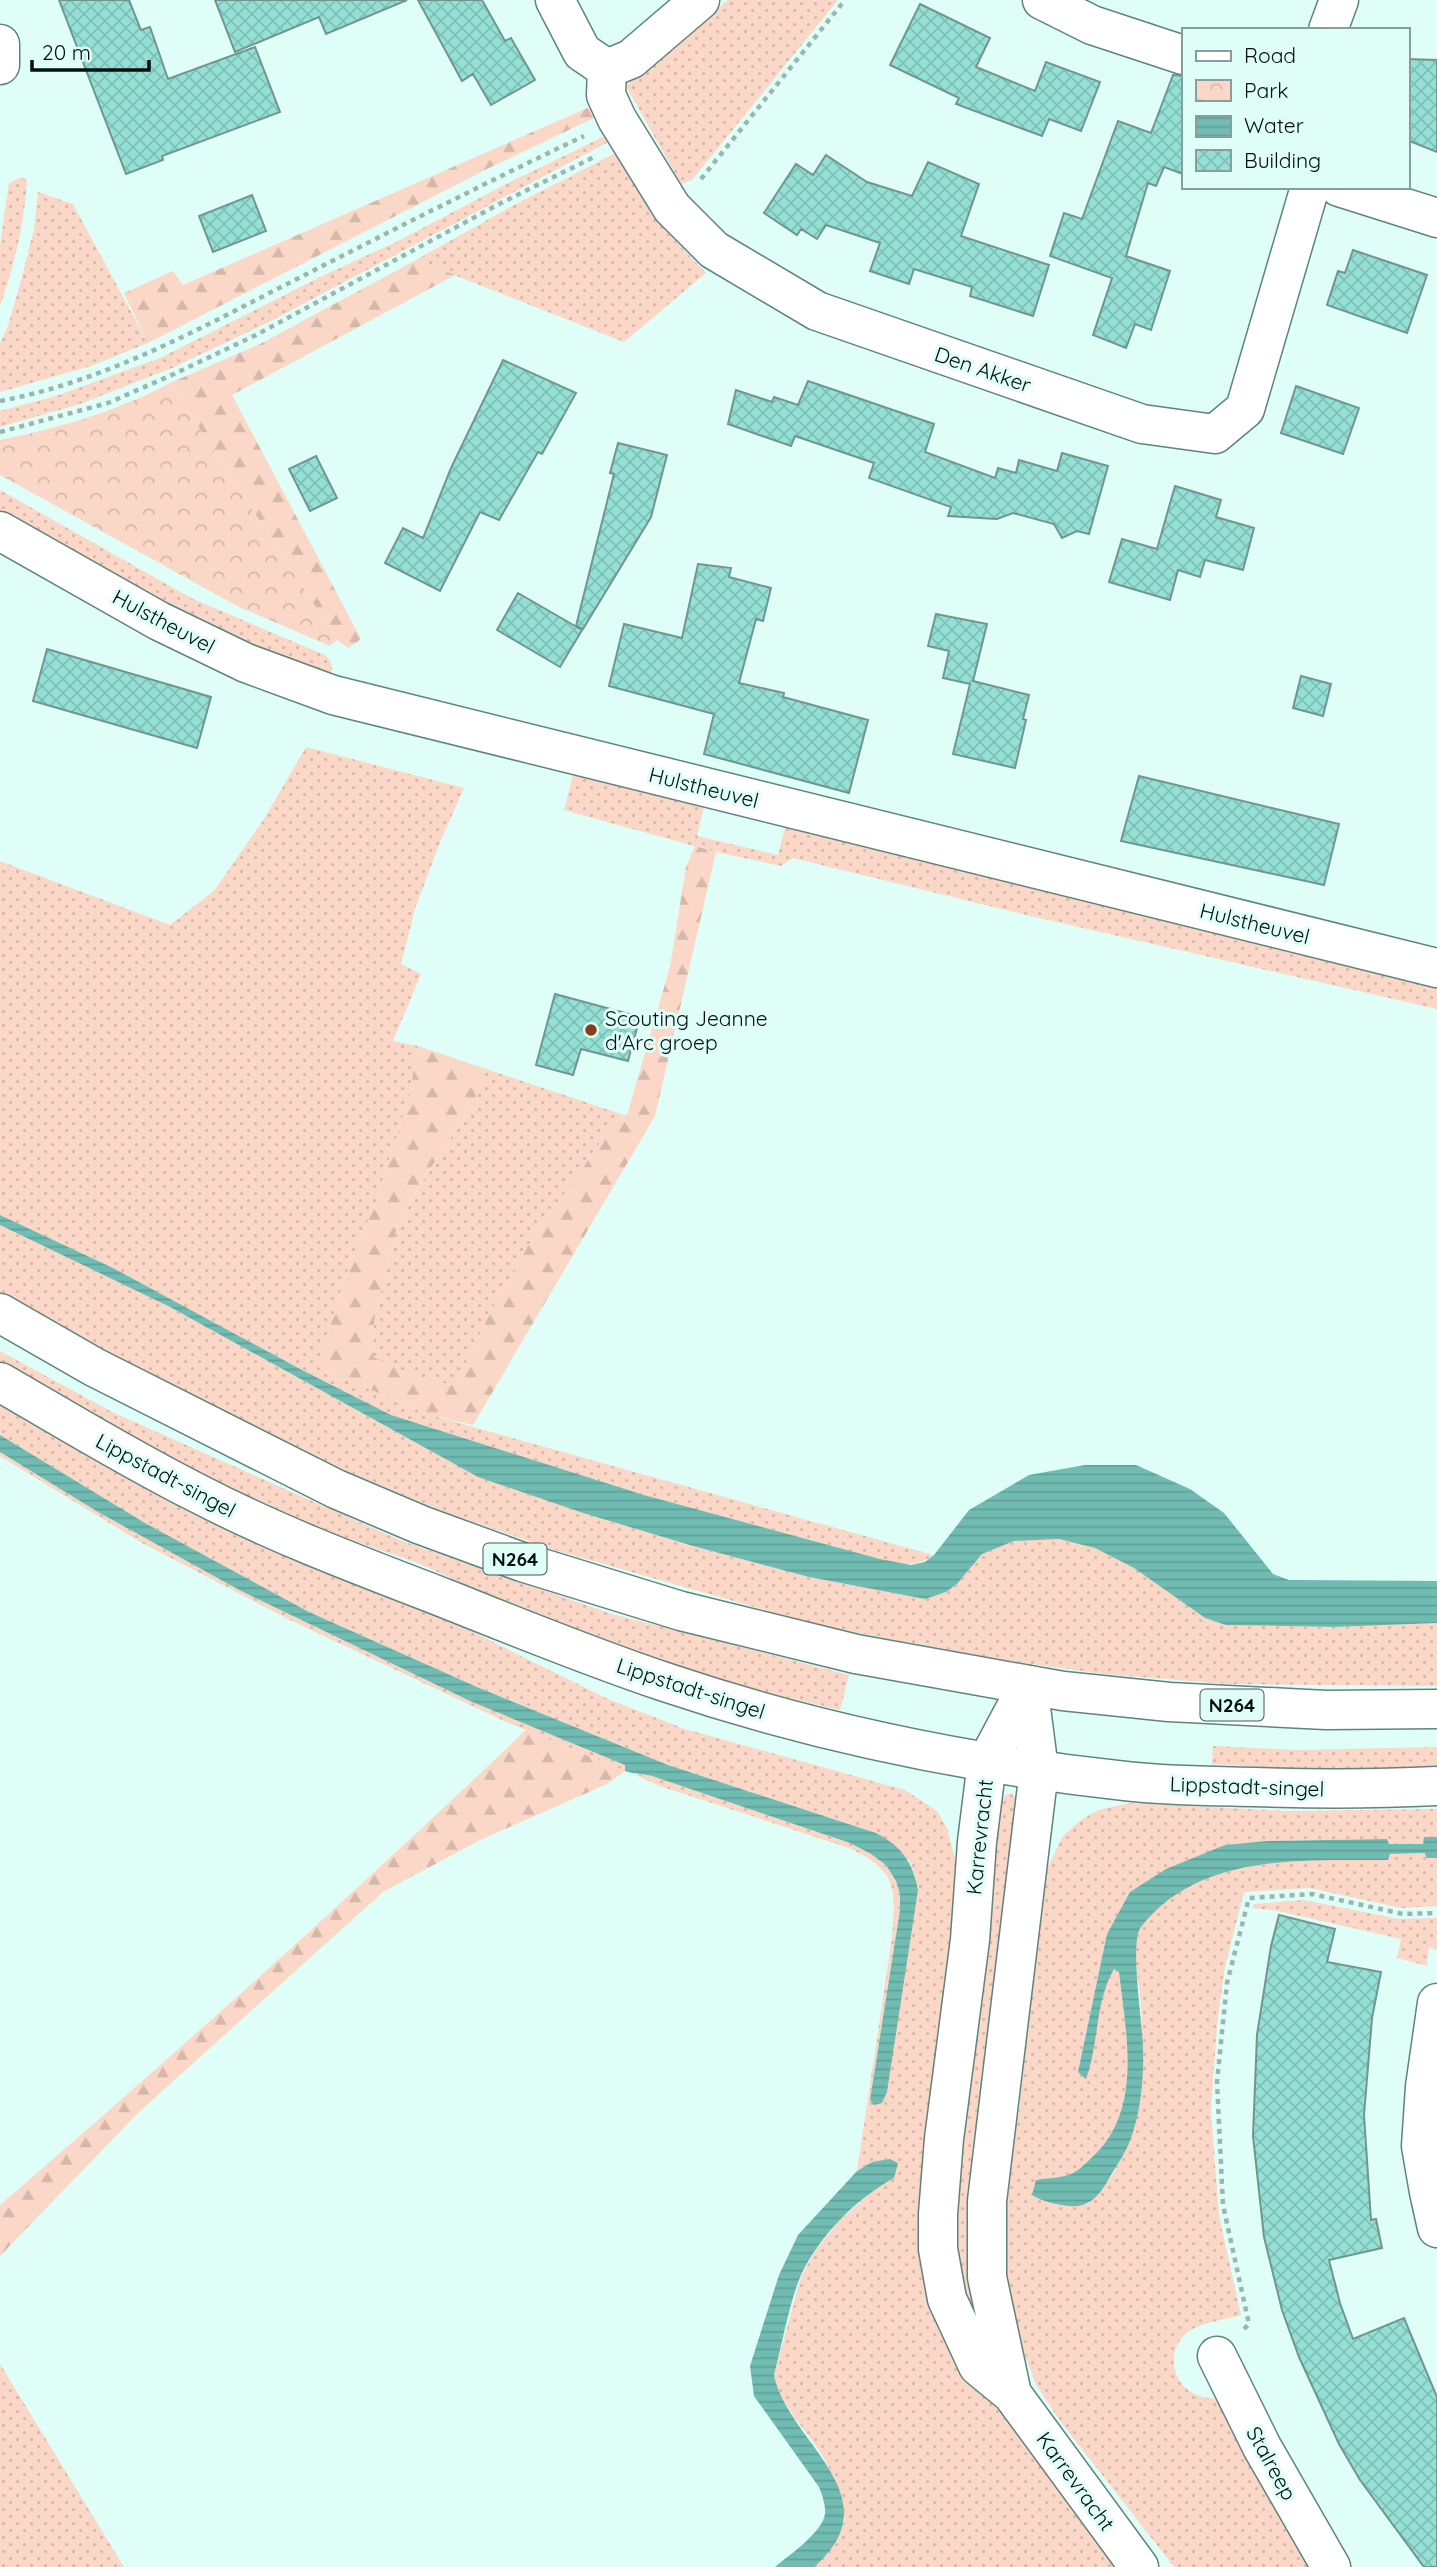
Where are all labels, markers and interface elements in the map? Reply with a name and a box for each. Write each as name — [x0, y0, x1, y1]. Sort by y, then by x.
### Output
scale bar — [32, 28, 149, 72]
legend — [1182, 28, 1409, 189]
text: 20 m — [42, 39, 91, 65]
text: Road — [1244, 42, 1296, 68]
text: Park — [1244, 77, 1288, 103]
text: Water — [1244, 112, 1304, 138]
text: Building — [1244, 147, 1321, 173]
street label: Den Akker — [931, 340, 1035, 398]
street label: Hulstheuvel — [108, 583, 220, 659]
street label: Hulstheuvel — [646, 761, 762, 813]
street label: Hulstheuvel — [1197, 897, 1313, 949]
place label: Scouting Jeanne d'Arc groep — [605, 1005, 768, 1055]
marker: Scouting Jeanne d'Arc groep — [583, 1022, 599, 1038]
street label: Lippstadt-singel — [92, 1427, 240, 1523]
road number: N264 — [484, 1544, 546, 1574]
street label: Lippstadt-singel — [613, 1652, 769, 1724]
road number: N264 — [1200, 1690, 1264, 1721]
street label: Lippstadt-singel — [1169, 1770, 1325, 1802]
street label: Karrevracht — [960, 1778, 998, 1896]
street label: Stalreep — [1241, 2421, 1303, 2505]
street label: Karrevracht — [1031, 2426, 1121, 2536]

